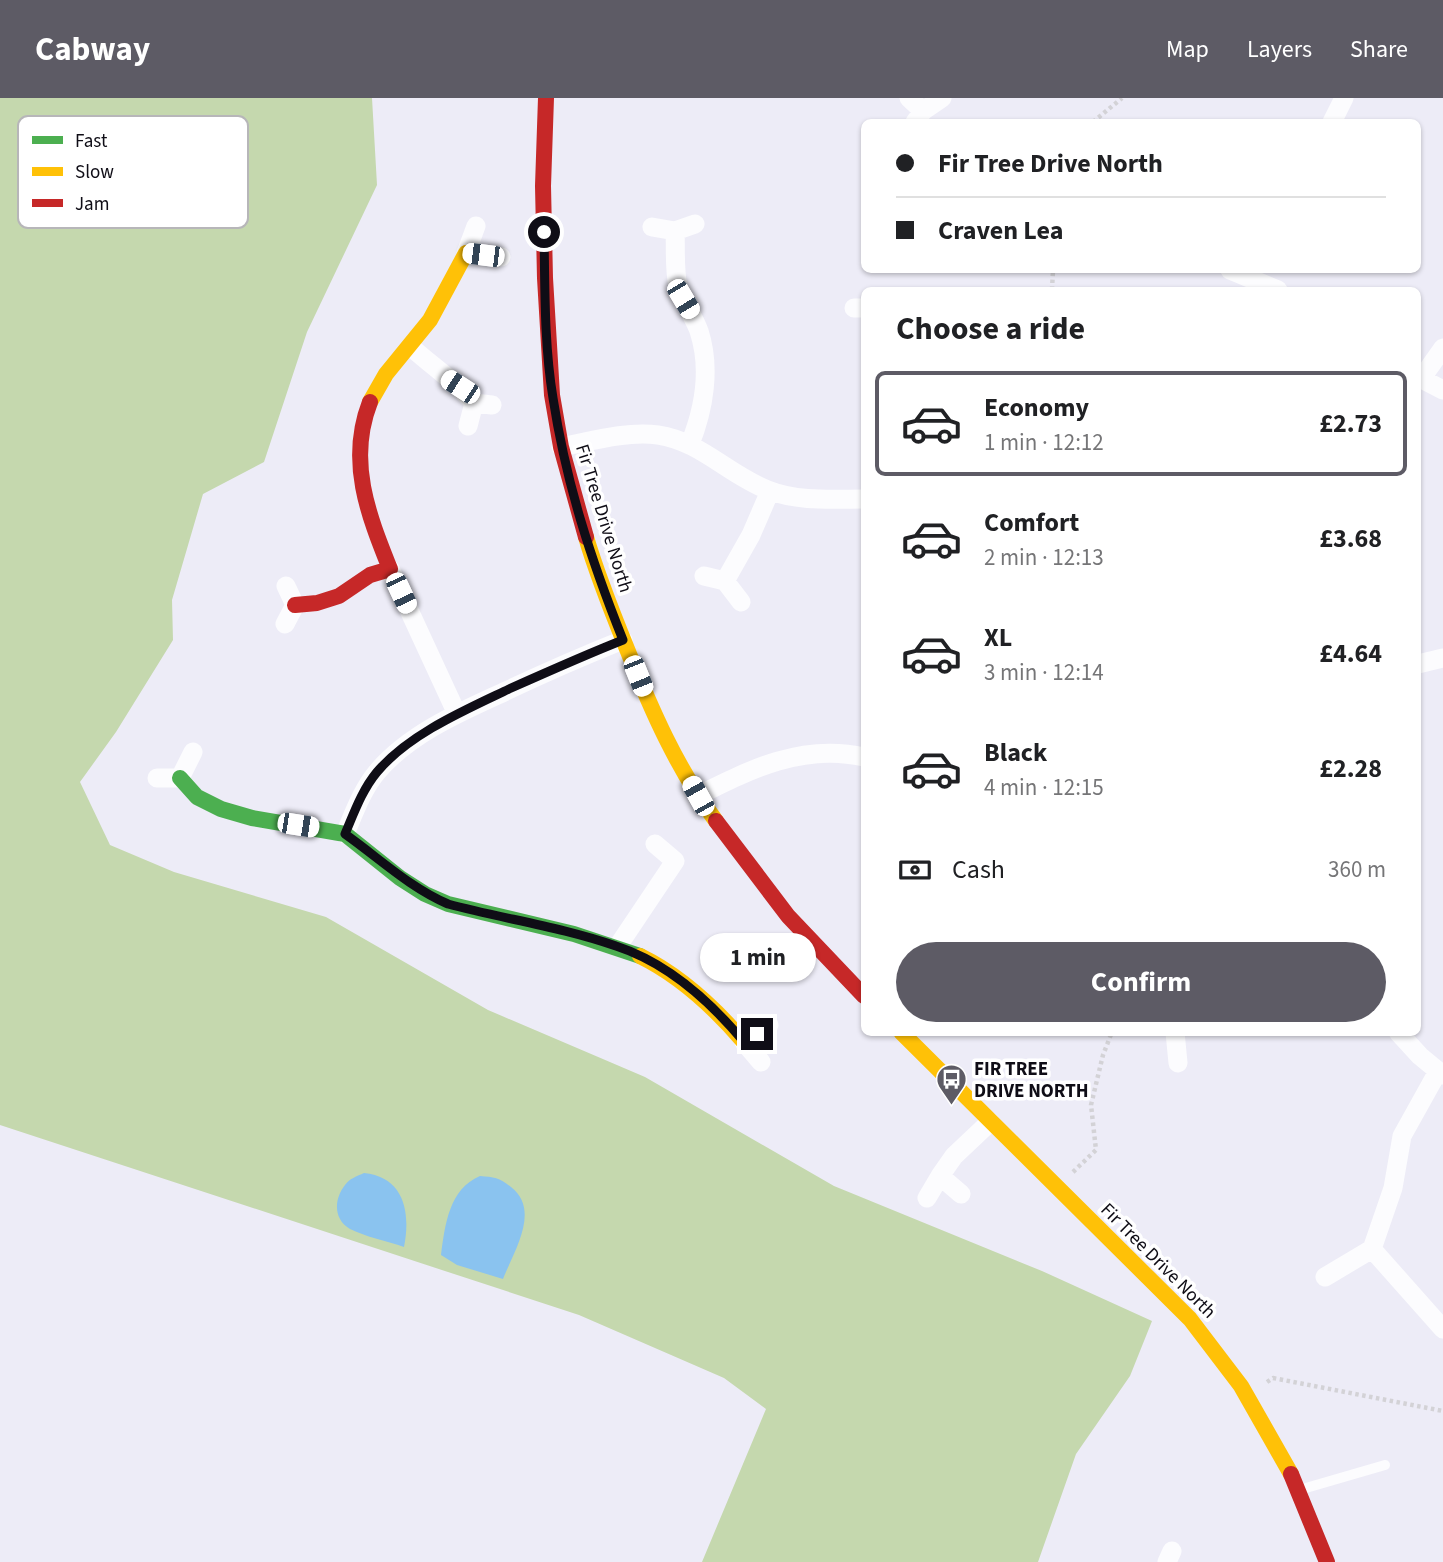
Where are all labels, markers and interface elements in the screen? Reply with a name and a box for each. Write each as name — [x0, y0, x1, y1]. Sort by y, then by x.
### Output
text: Cabway — [35, 26, 150, 73]
text: Map — [1166, 32, 1209, 67]
text: Layers — [1247, 32, 1312, 67]
text: Share — [1350, 32, 1408, 67]
legend — [18, 116, 248, 228]
text: Fast — [75, 128, 108, 155]
text: Fir Tree Drive North — [938, 145, 1163, 182]
text: Slow — [75, 159, 114, 186]
text: Jam — [75, 191, 109, 218]
text: Craven Lea — [938, 212, 1063, 249]
route start — [528, 216, 560, 248]
car — [461, 242, 506, 268]
car — [664, 276, 703, 322]
text: Choose a ride — [896, 306, 1085, 352]
car — [437, 367, 484, 407]
text: Economy — [984, 389, 1089, 426]
icon: car — [900, 392, 963, 455]
text: £2.73 — [1319, 405, 1382, 442]
text: 1 min · 12:12 — [984, 426, 1104, 459]
street label: Fir Tree Drive North — [568, 441, 639, 596]
text: Comfort — [984, 504, 1079, 541]
icon: car — [900, 507, 963, 570]
text: £3.68 — [1319, 520, 1382, 557]
text: 2 min · 12:13 — [984, 541, 1104, 574]
car — [383, 570, 420, 616]
text: XL — [984, 619, 1012, 656]
icon: car — [900, 622, 963, 685]
text: £4.64 — [1319, 635, 1382, 672]
car — [621, 653, 656, 699]
text: 3 min · 12:14 — [984, 656, 1104, 689]
text: Black — [984, 734, 1047, 771]
icon: car — [900, 737, 963, 800]
text: £2.28 — [1319, 750, 1382, 787]
text: 4 min · 12:15 — [984, 771, 1104, 804]
car — [679, 773, 718, 819]
car — [276, 811, 321, 839]
icon: cash — [896, 851, 934, 889]
text: Cash — [952, 851, 1005, 888]
text: 360 m — [1328, 853, 1386, 886]
callout: 1 min — [699, 932, 815, 982]
text: 1 min — [730, 941, 786, 974]
button: Confirm — [896, 942, 1386, 1022]
route end — [741, 1018, 773, 1050]
place label: FIR TREE DRIVE NORTH — [974, 1056, 1089, 1105]
bus stop icon: FIR TREE DRIVE NORTH — [934, 1062, 968, 1106]
street label: Fir Tree Drive North — [1094, 1197, 1222, 1325]

